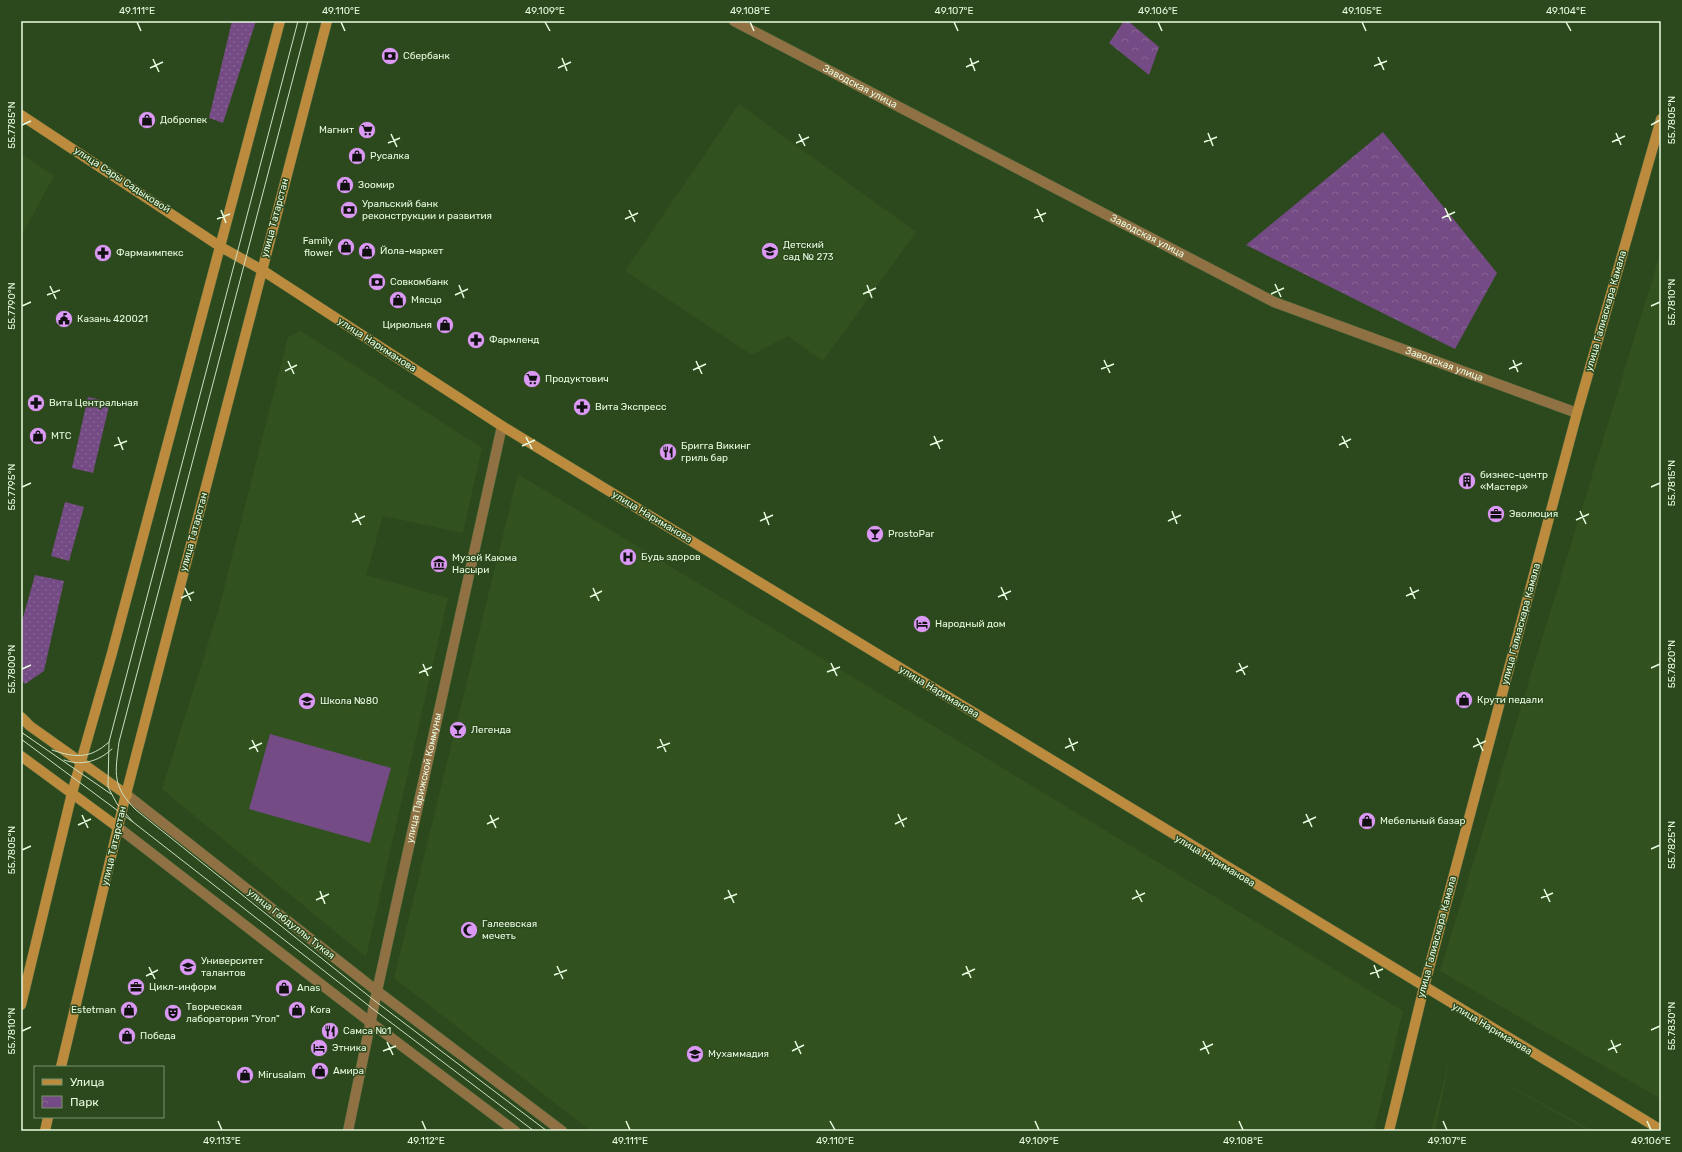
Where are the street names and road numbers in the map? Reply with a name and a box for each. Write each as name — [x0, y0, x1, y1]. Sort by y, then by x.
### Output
street label: Заводская улица — [821, 62, 899, 111]
street label: улица Сары Садыковой — [72, 144, 172, 216]
street label: улица Татарстан — [259, 177, 291, 259]
street label: Заводская улица — [1108, 212, 1187, 260]
street label: улица Галиаскара Камала — [1583, 249, 1629, 373]
street label: улица Нариманова — [335, 315, 419, 375]
street label: Заводская улица — [1404, 345, 1485, 384]
street label: улица Нариманова — [610, 488, 694, 546]
street label: улица Татарстан — [178, 491, 210, 573]
street label: улица Галиаскара Камала — [1499, 562, 1543, 686]
street label: улица Нариманова — [897, 663, 981, 721]
street label: улица Парижской Коммуны — [404, 712, 444, 844]
street label: улица Татарстан — [99, 805, 129, 887]
street label: улица Нариманова — [1173, 832, 1257, 890]
street label: улица Галиаскара Камала — [1415, 875, 1459, 999]
street label: улица Габдуллы Тукая — [245, 886, 337, 962]
street label: улица Нариманова — [1450, 1000, 1534, 1058]

